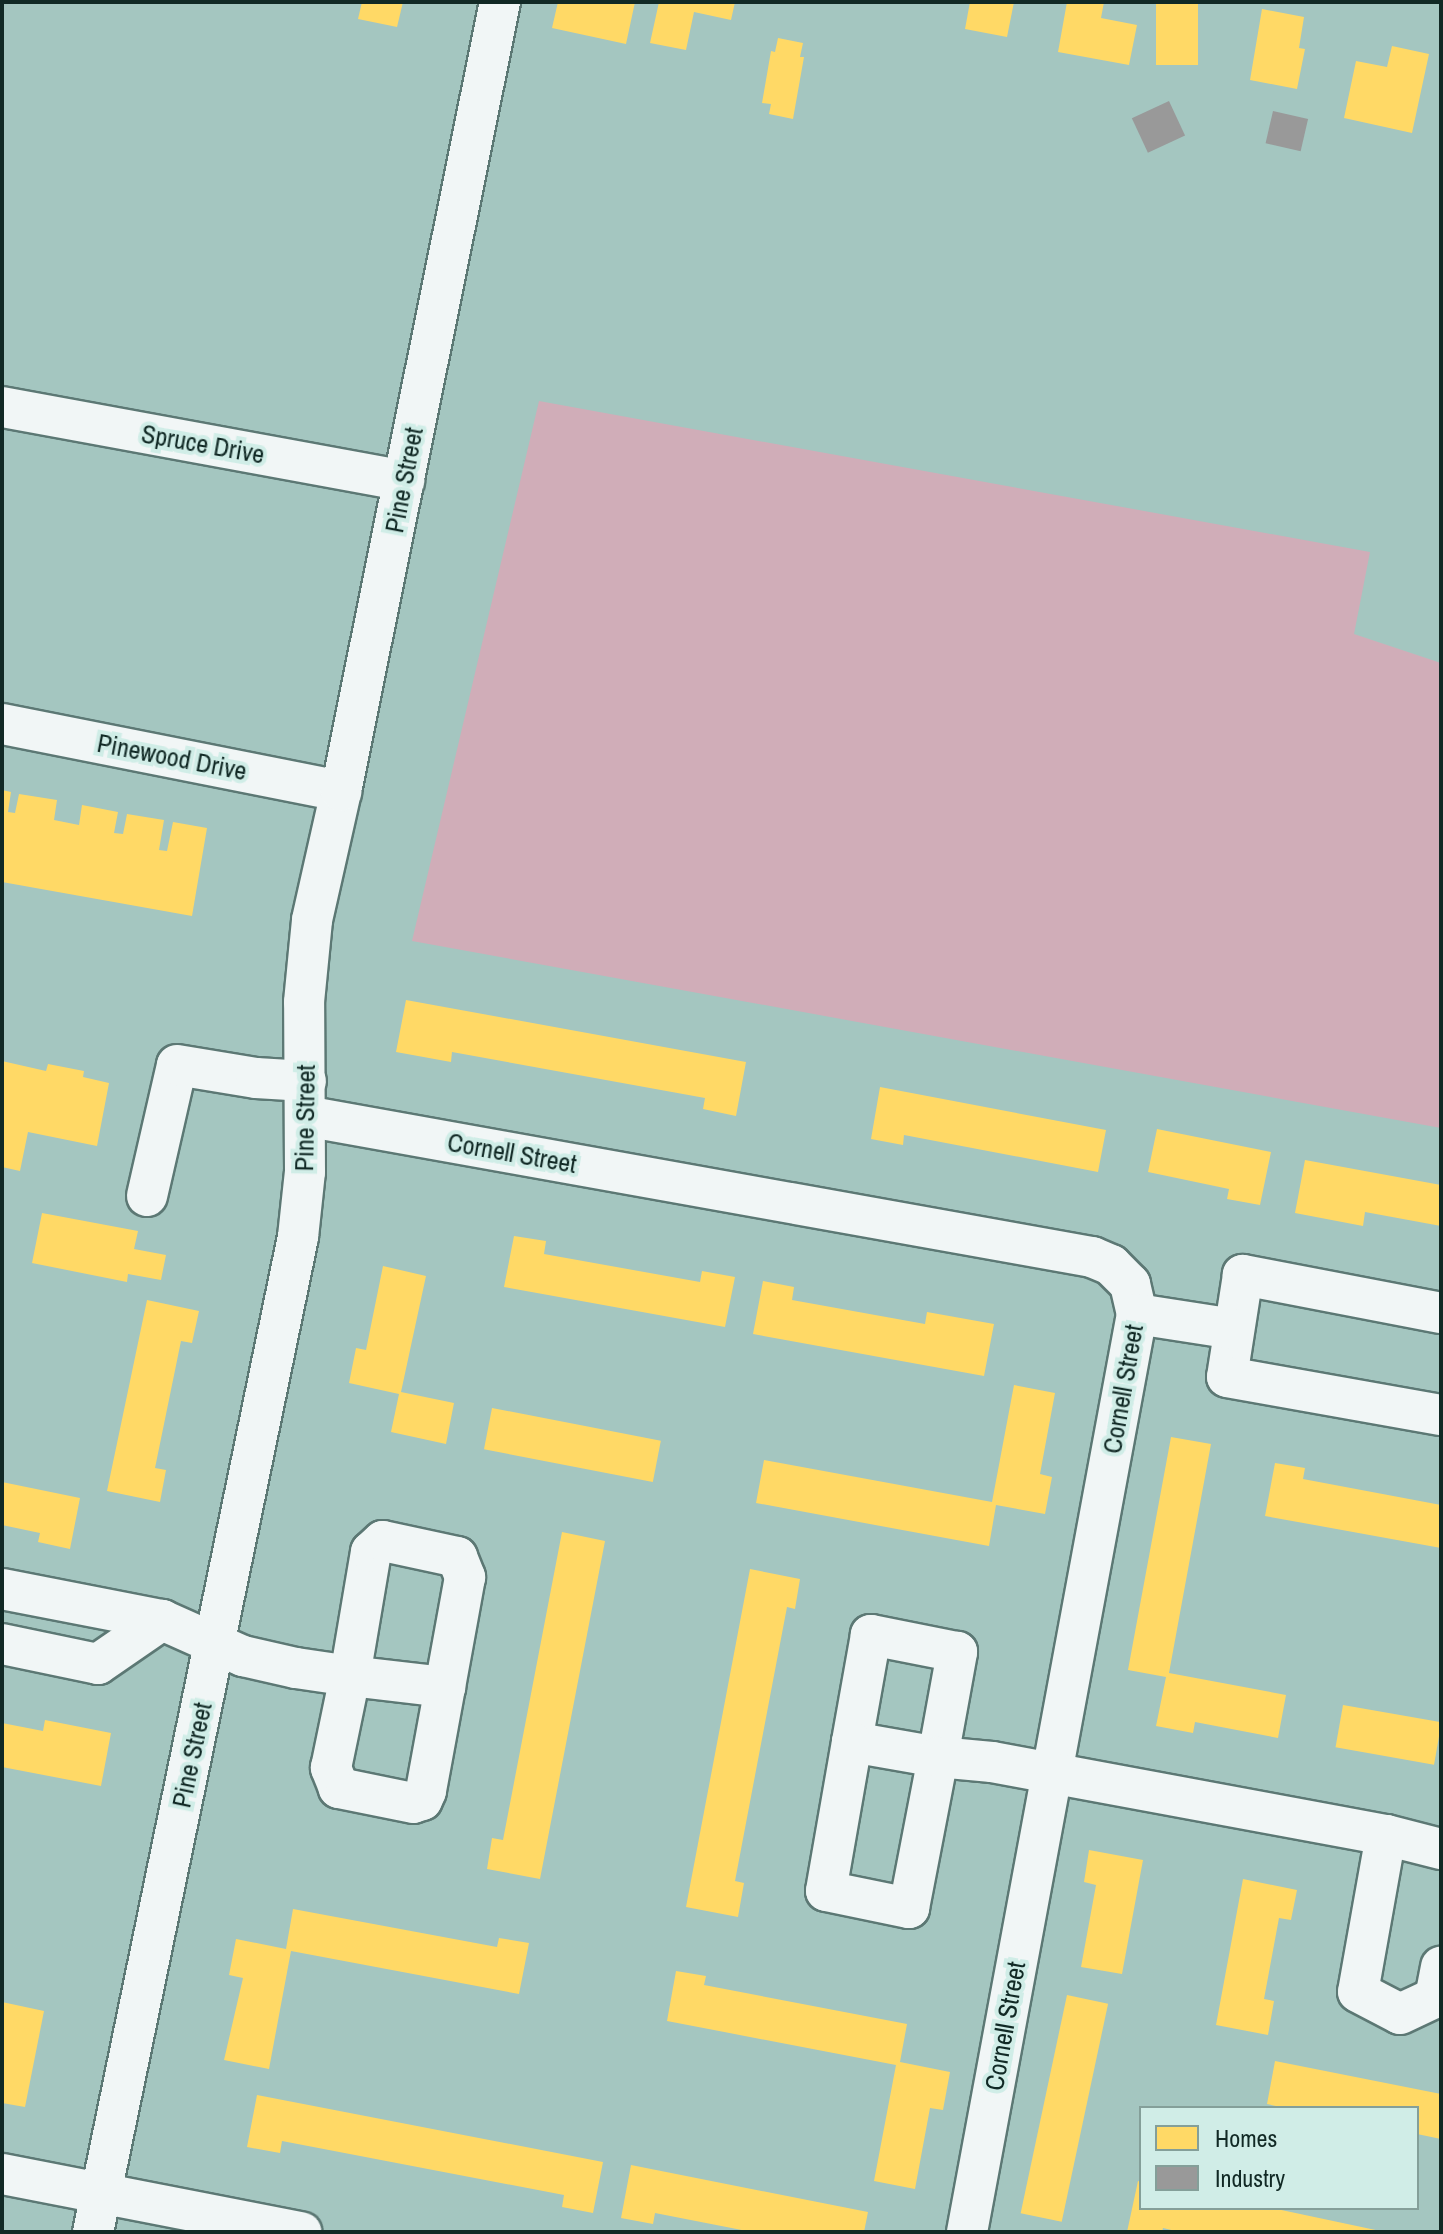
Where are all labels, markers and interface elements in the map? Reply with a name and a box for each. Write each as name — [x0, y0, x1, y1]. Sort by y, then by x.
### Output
street label: Spruce Drive — [139, 418, 267, 470]
street label: Pine Street — [379, 425, 429, 535]
street label: Pinewood Drive — [95, 727, 249, 787]
street label: Pine Street — [288, 1064, 322, 1172]
street label: Cornell Street — [445, 1126, 579, 1180]
street label: Cornell Street — [1096, 1322, 1150, 1456]
street label: Pine Street — [166, 1700, 218, 1810]
street label: Cornell Street — [978, 1959, 1032, 2093]
legend — [1139, 2106, 1419, 2210]
text: Homes — [1215, 2122, 1277, 2154]
text: Industry — [1215, 2162, 1285, 2194]

